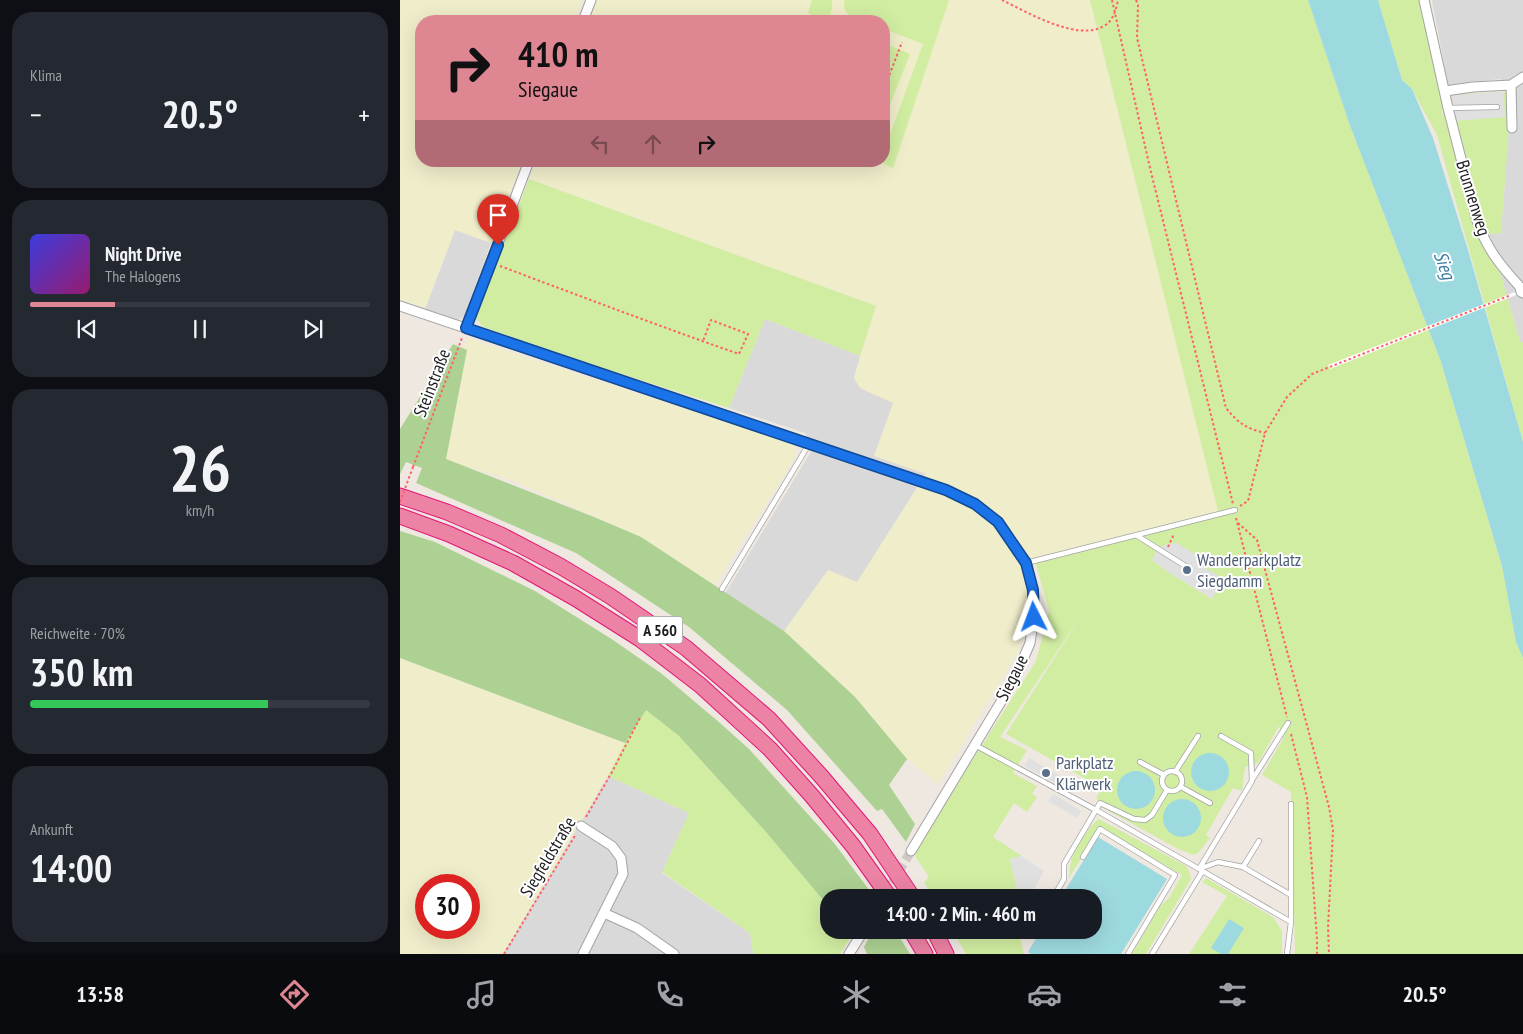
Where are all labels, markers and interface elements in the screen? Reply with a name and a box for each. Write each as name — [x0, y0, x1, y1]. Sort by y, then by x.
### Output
text: 410 m — [518, 31, 599, 77]
icon: right — [435, 35, 500, 100]
text: Klima — [30, 65, 62, 85]
text: Siegaue — [518, 75, 578, 103]
text: 20.5° — [162, 89, 238, 138]
text: − — [30, 96, 42, 133]
text: + — [358, 96, 370, 133]
icon: left — [586, 130, 614, 158]
icon: ahead — [639, 130, 667, 158]
icon: right — [692, 130, 720, 158]
street label: Brunnenweg — [1451, 157, 1496, 238]
pin — [477, 194, 519, 245]
icon: arrive — [484, 201, 512, 229]
text: Night Drive — [105, 242, 182, 266]
water label: Sieg — [1429, 248, 1462, 284]
text: The Halogens — [105, 266, 181, 286]
icon: previous — [73, 315, 101, 343]
icon: pause — [186, 315, 214, 343]
icon: next — [299, 315, 327, 343]
street label: Steinstraße — [408, 345, 455, 420]
text: 26 — [169, 425, 231, 509]
text: km/h — [186, 500, 214, 520]
place label: Wanderparkplatz Siegdamm — [1197, 548, 1301, 592]
marker: Wanderparkplatz Siegdamm — [1181, 564, 1193, 576]
position arrow — [1007, 590, 1059, 642]
road number: A 560 — [638, 616, 682, 644]
text: Reichweite · 70% — [30, 623, 125, 643]
text: 350 km — [30, 647, 133, 696]
street label: Siegaue — [990, 651, 1033, 705]
place label: Parkplatz Klärwerk — [1056, 751, 1113, 795]
marker: Parkplatz Klärwerk — [1040, 767, 1052, 779]
street label: Siegfeldstraße — [515, 812, 581, 901]
text: Ankunft — [30, 819, 73, 839]
text: 14:00 — [30, 843, 112, 892]
speed limit sign: 30 — [415, 874, 480, 939]
text: 14:00 · 2 Min. · 460 m — [886, 902, 1036, 926]
icon: directions — [277, 977, 312, 1012]
icon: music — [464, 977, 499, 1012]
icon: phone — [652, 977, 687, 1012]
icon: climate — [839, 977, 874, 1012]
icon: car — [1027, 977, 1062, 1012]
icon: filters — [1215, 977, 1250, 1012]
text: 13:58 — [76, 980, 124, 1008]
text: 20.5° — [1402, 980, 1447, 1008]

